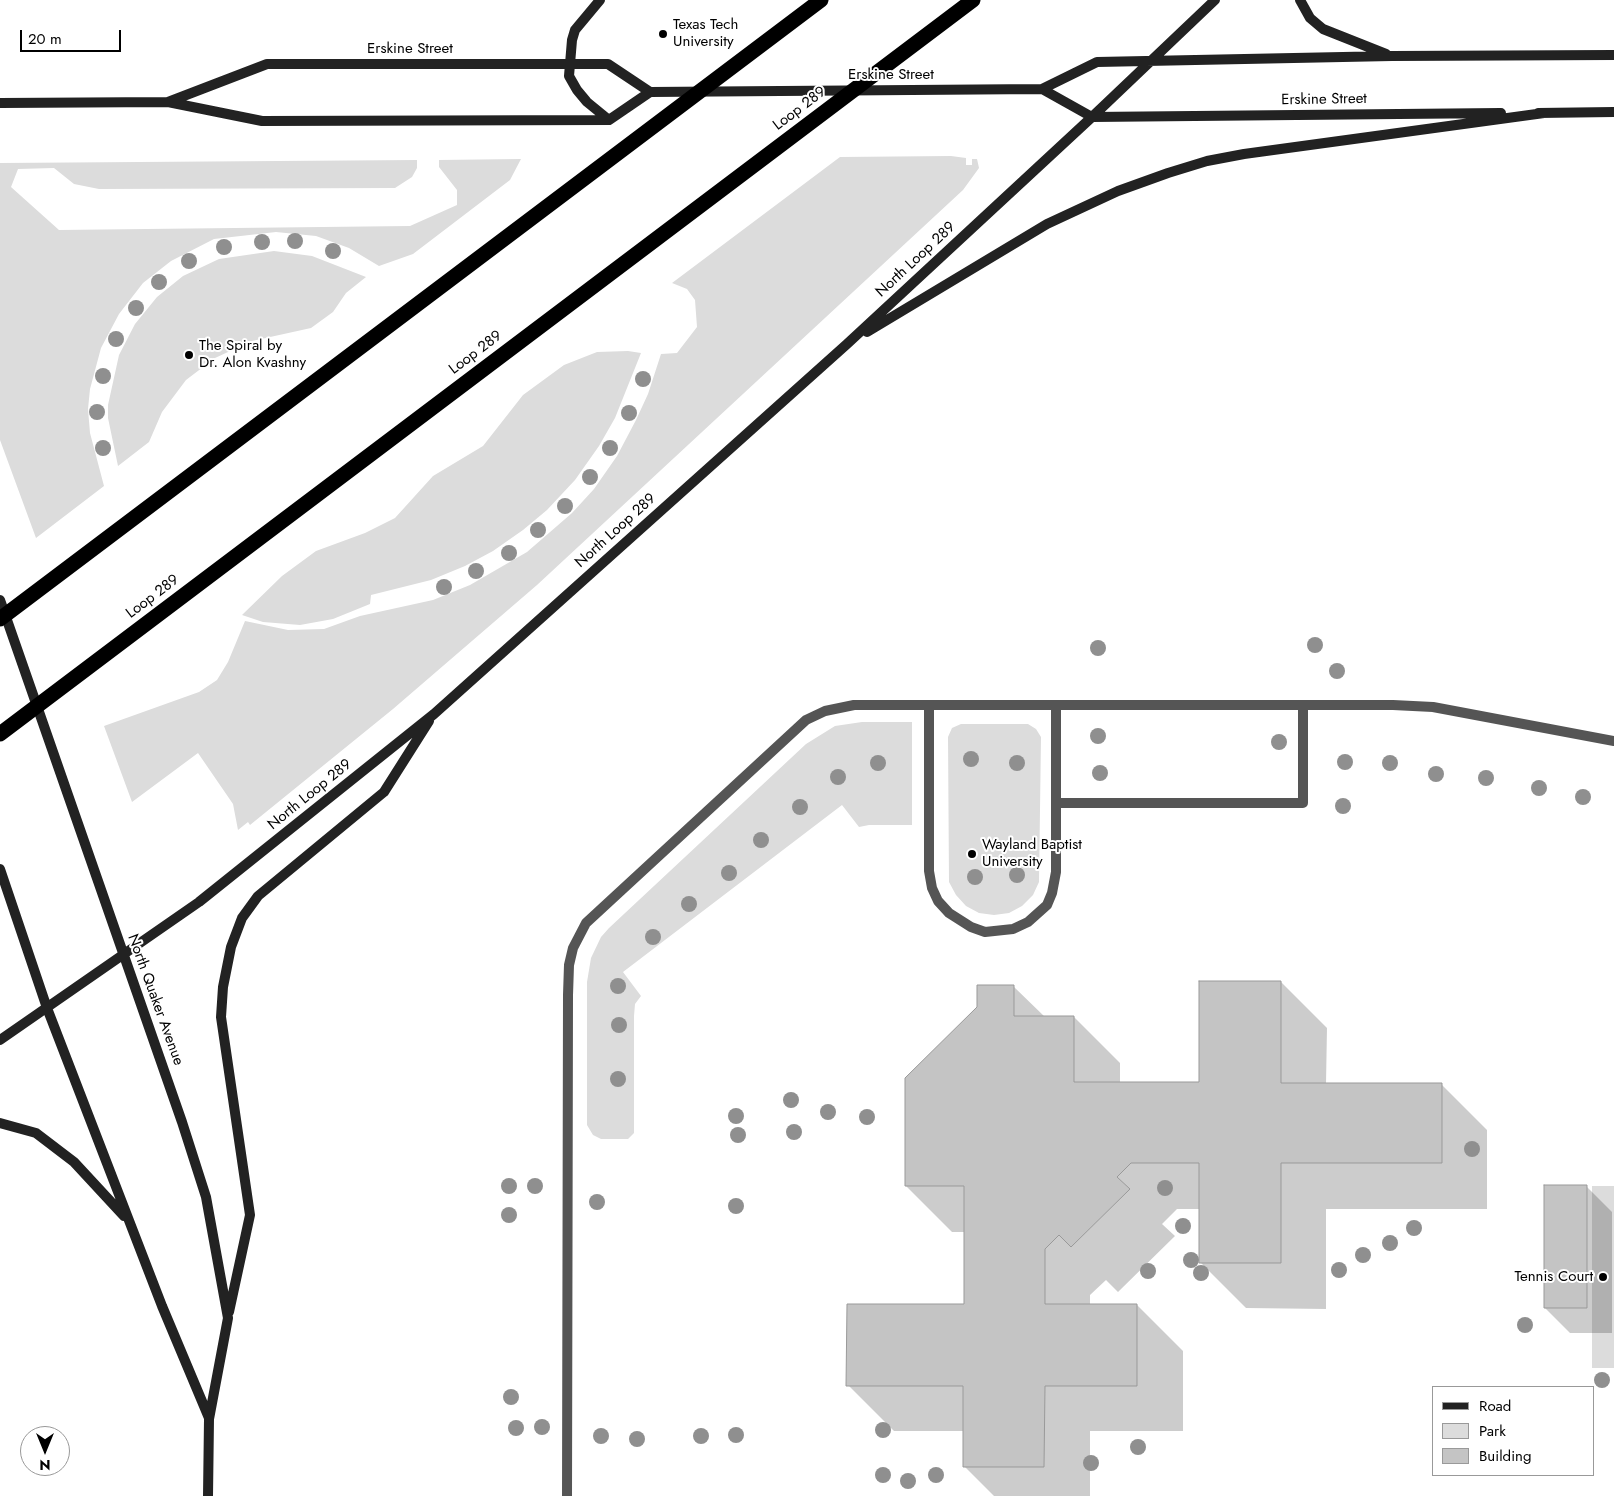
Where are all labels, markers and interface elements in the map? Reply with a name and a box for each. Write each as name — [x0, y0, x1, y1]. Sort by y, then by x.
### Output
place label: Texas Tech University — [673, 16, 738, 51]
scale bar — [22, 20, 124, 52]
text: 20 m — [28, 28, 62, 50]
marker: Texas Tech University — [657, 28, 669, 40]
street label: Erskine Street — [367, 40, 453, 58]
street label: Erskine Street — [848, 66, 934, 84]
street label: Loop 289 — [770, 83, 830, 135]
street label: Erskine Street — [1281, 90, 1367, 110]
street label: North Loop 289 — [872, 218, 960, 302]
street label: Loop 289 — [446, 327, 506, 379]
place label: The Spiral by Dr. Alon Kvashny — [199, 337, 306, 372]
marker: The Spiral by Dr. Alon Kvashny — [183, 349, 195, 361]
street label: North Loop 289 — [572, 490, 660, 572]
street label: Loop 289 — [123, 571, 183, 623]
street label: North Loop 289 — [265, 756, 355, 834]
place label: Wayland Baptist University — [982, 836, 1082, 871]
marker: Wayland Baptist University — [966, 848, 978, 860]
street label: North Quaker Avenue — [123, 932, 187, 1068]
place label: Tennis Court — [1515, 1268, 1593, 1286]
marker: Tennis Court — [1597, 1271, 1609, 1283]
legend — [1432, 1386, 1594, 1476]
text: Road — [1479, 1395, 1511, 1417]
text: Park — [1479, 1420, 1506, 1442]
north arrow — [20, 1426, 70, 1476]
text: Building — [1479, 1445, 1531, 1467]
text: N — [39, 1455, 51, 1475]

